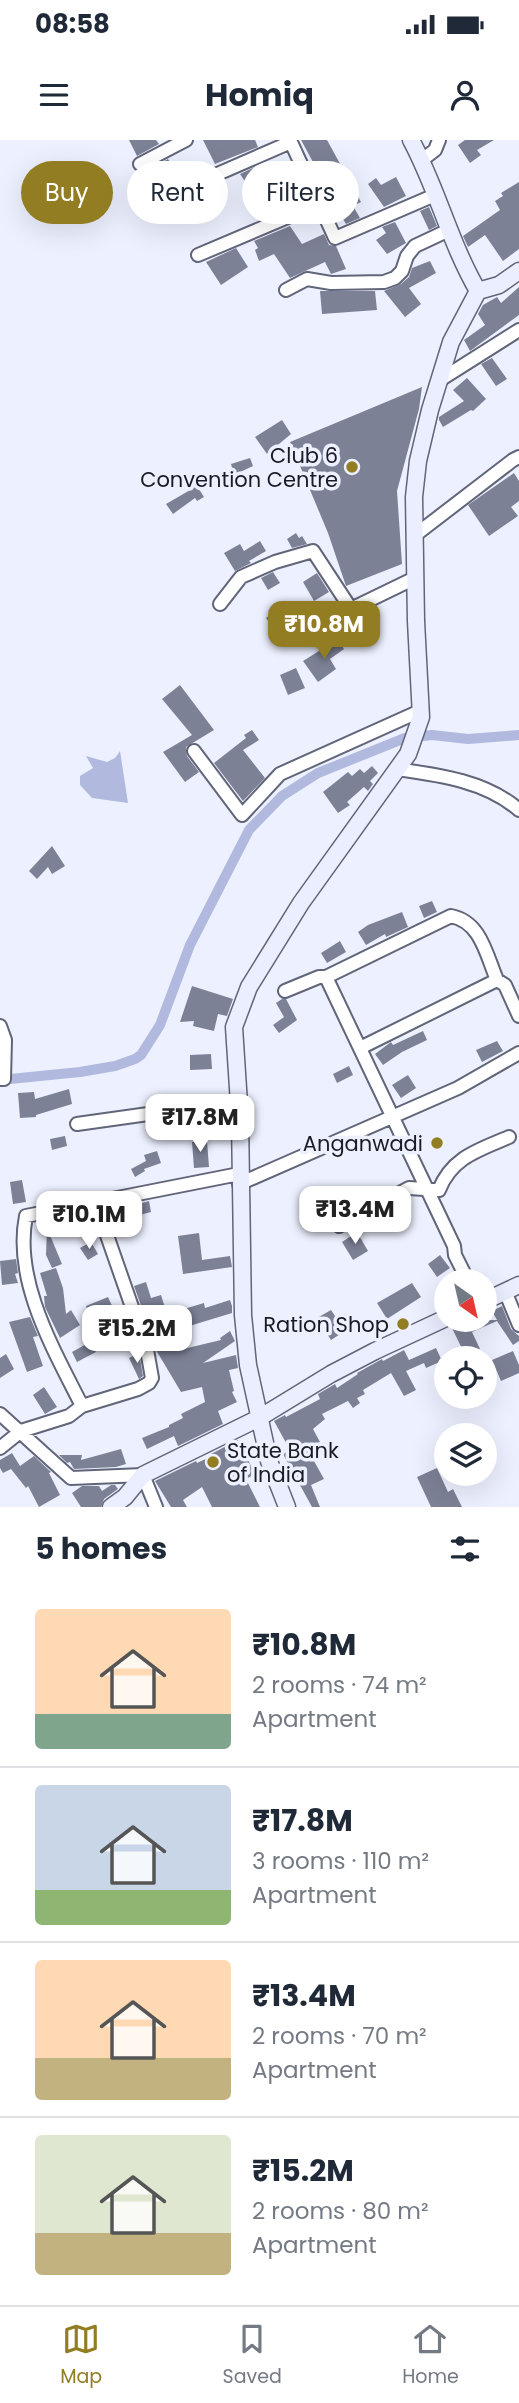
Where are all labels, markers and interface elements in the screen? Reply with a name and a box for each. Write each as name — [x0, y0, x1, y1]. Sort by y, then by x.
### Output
text: 08:58 — [35, 6, 110, 42]
text: Homiq — [205, 72, 314, 117]
icon: menu — [35, 76, 73, 114]
icon: person — [446, 76, 484, 114]
chip: Buy — [21, 161, 113, 224]
chip: Rent — [127, 161, 228, 224]
chip: Filters — [242, 161, 359, 224]
place label: Club 6 Convention Centre — [140, 441, 338, 494]
marker: Club 6 Convention Centre — [344, 459, 360, 475]
pin: ₹10.8M — [267, 602, 381, 661]
text: ₹10.8M — [284, 608, 364, 640]
pin: ₹17.8M — [143, 1094, 257, 1154]
text: ₹17.8M — [161, 1101, 239, 1133]
place label: Anganwadi — [303, 1129, 423, 1158]
marker: Anganwadi — [429, 1135, 445, 1151]
pin: ₹13.4M — [298, 1186, 412, 1246]
pin: ₹10.1M — [32, 1192, 146, 1251]
text: ₹13.4M — [315, 1193, 395, 1225]
text: ₹10.1M — [52, 1198, 126, 1230]
north arrow — [434, 1269, 497, 1332]
map controls — [434, 1269, 497, 1486]
pin: ₹15.2M — [80, 1306, 194, 1365]
place label: Ration Shop — [263, 1310, 389, 1339]
text: ₹15.2M — [98, 1312, 176, 1344]
marker: Ration Shop — [395, 1316, 411, 1332]
button: locate — [434, 1346, 497, 1409]
button: layers — [434, 1423, 497, 1486]
place label: State Bank of India — [227, 1436, 339, 1489]
marker: State Bank of India — [205, 1454, 221, 1470]
text: 5 homes — [35, 1527, 167, 1570]
icon: filters — [446, 1530, 484, 1568]
text: ₹10.8M — [252, 1623, 356, 1666]
icon: home — [91, 1637, 175, 1721]
text: 2 rooms · 74 m² — [252, 1669, 427, 1701]
text: Apartment — [252, 1703, 377, 1735]
text: ₹17.8M — [252, 1799, 353, 1842]
icon: home — [91, 1813, 175, 1897]
text: 3 rooms · 110 m² — [252, 1845, 429, 1877]
text: Apartment — [252, 1879, 377, 1911]
text: ₹13.4M — [252, 1974, 356, 2017]
icon: home — [91, 1988, 175, 2072]
text: 2 rooms · 70 m² — [252, 2020, 427, 2052]
text: Apartment — [252, 2054, 377, 2086]
text: ₹15.2M — [252, 2149, 354, 2192]
icon: home — [91, 2163, 175, 2247]
text: 2 rooms · 80 m² — [252, 2195, 429, 2227]
text: Apartment — [252, 2229, 377, 2261]
tab: Map — [60, 2320, 102, 2391]
tab: Saved — [223, 2320, 282, 2391]
tab: Home — [402, 2320, 459, 2391]

